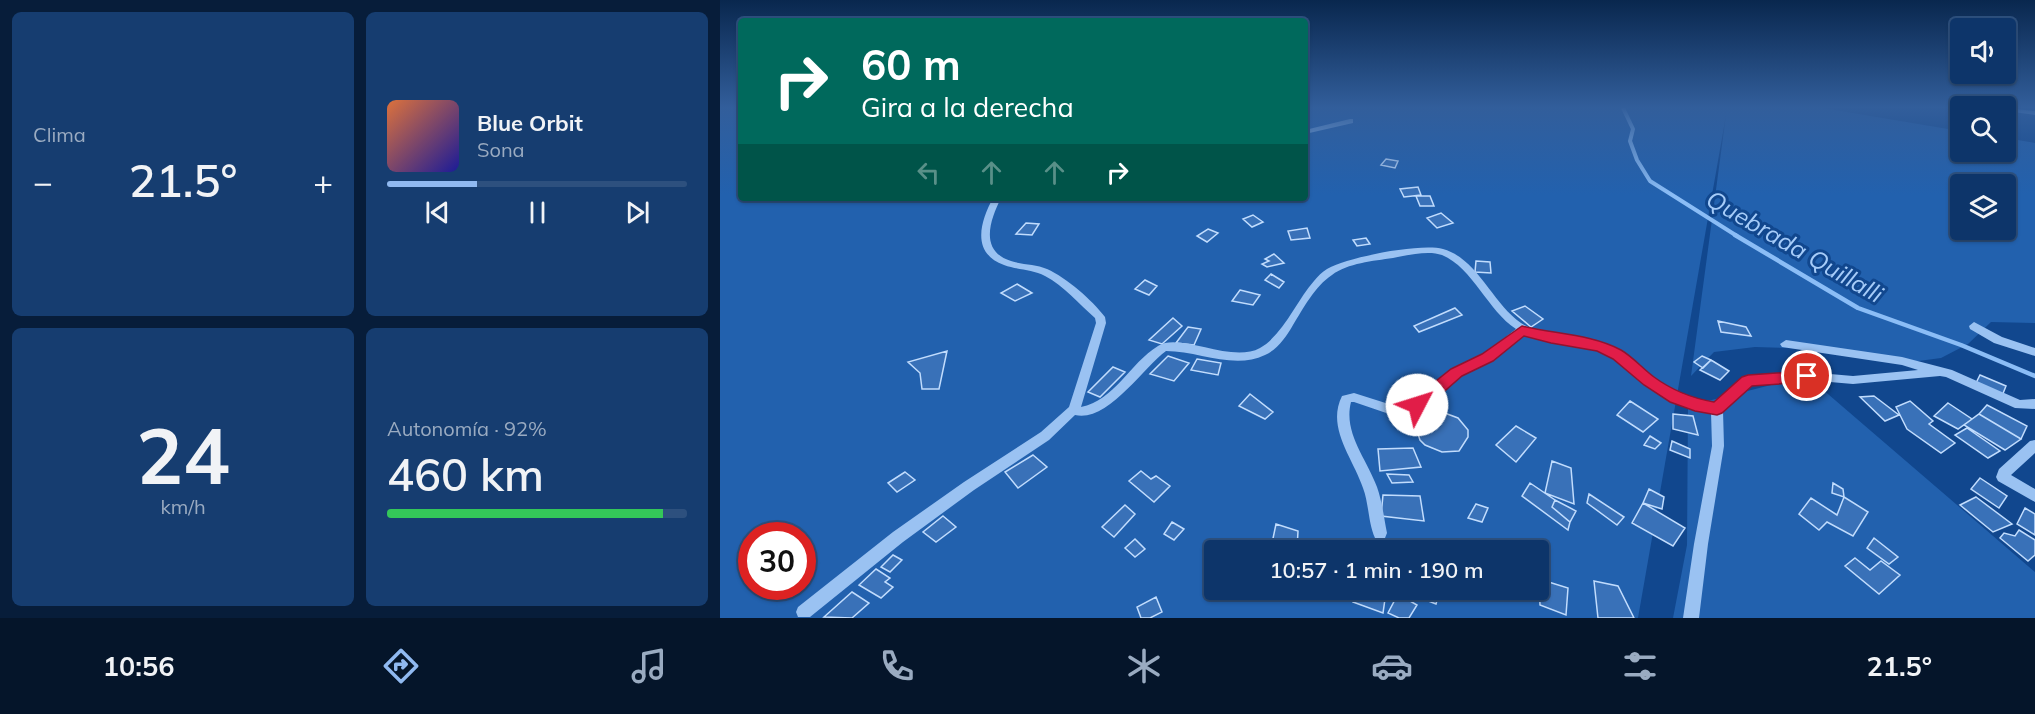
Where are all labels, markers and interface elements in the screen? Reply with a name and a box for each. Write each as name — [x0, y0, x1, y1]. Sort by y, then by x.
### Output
map controls — [1950, 18, 2016, 240]
button: sound — [1950, 18, 2016, 84]
text: 60 m — [861, 38, 961, 91]
icon: right — [762, 42, 840, 120]
text: Gira a la derecha — [861, 90, 1074, 124]
button: search — [1950, 96, 2016, 162]
text: Blue Orbit — [477, 109, 583, 137]
text: Clima — [33, 122, 86, 147]
text: Sona — [477, 137, 525, 162]
text: 21.5° — [129, 152, 237, 208]
icon: left — [912, 156, 945, 189]
icon: ahead — [975, 156, 1008, 189]
icon: ahead — [1038, 156, 1071, 189]
icon: right — [1101, 156, 1134, 189]
text: − — [33, 161, 53, 202]
text: + — [313, 161, 333, 202]
button: layers — [1950, 174, 2016, 240]
water label: Quebrada Quillalli — [1701, 183, 1889, 309]
icon: previous — [421, 196, 454, 229]
icon: pause — [521, 196, 554, 229]
icon: next — [621, 196, 654, 229]
pin — [1781, 350, 1832, 401]
icon: arrive — [1790, 359, 1823, 392]
position arrow — [1385, 373, 1449, 437]
text: 24 — [136, 406, 230, 504]
text: Autonomía · 92% — [387, 416, 547, 441]
text: 460 km — [387, 446, 544, 502]
text: km/h — [160, 494, 206, 519]
speed limit sign: 30 — [738, 522, 816, 600]
text: 10:57 · 1 min · 190 m — [1269, 556, 1484, 584]
icon: directions — [380, 645, 422, 687]
icon: music — [628, 645, 670, 687]
icon: phone — [876, 645, 918, 687]
icon: climate — [1123, 645, 1165, 687]
icon: car — [1371, 645, 1413, 687]
icon: filters — [1619, 645, 1661, 687]
text: 10:56 — [103, 649, 174, 683]
text: 21.5° — [1867, 649, 1932, 683]

